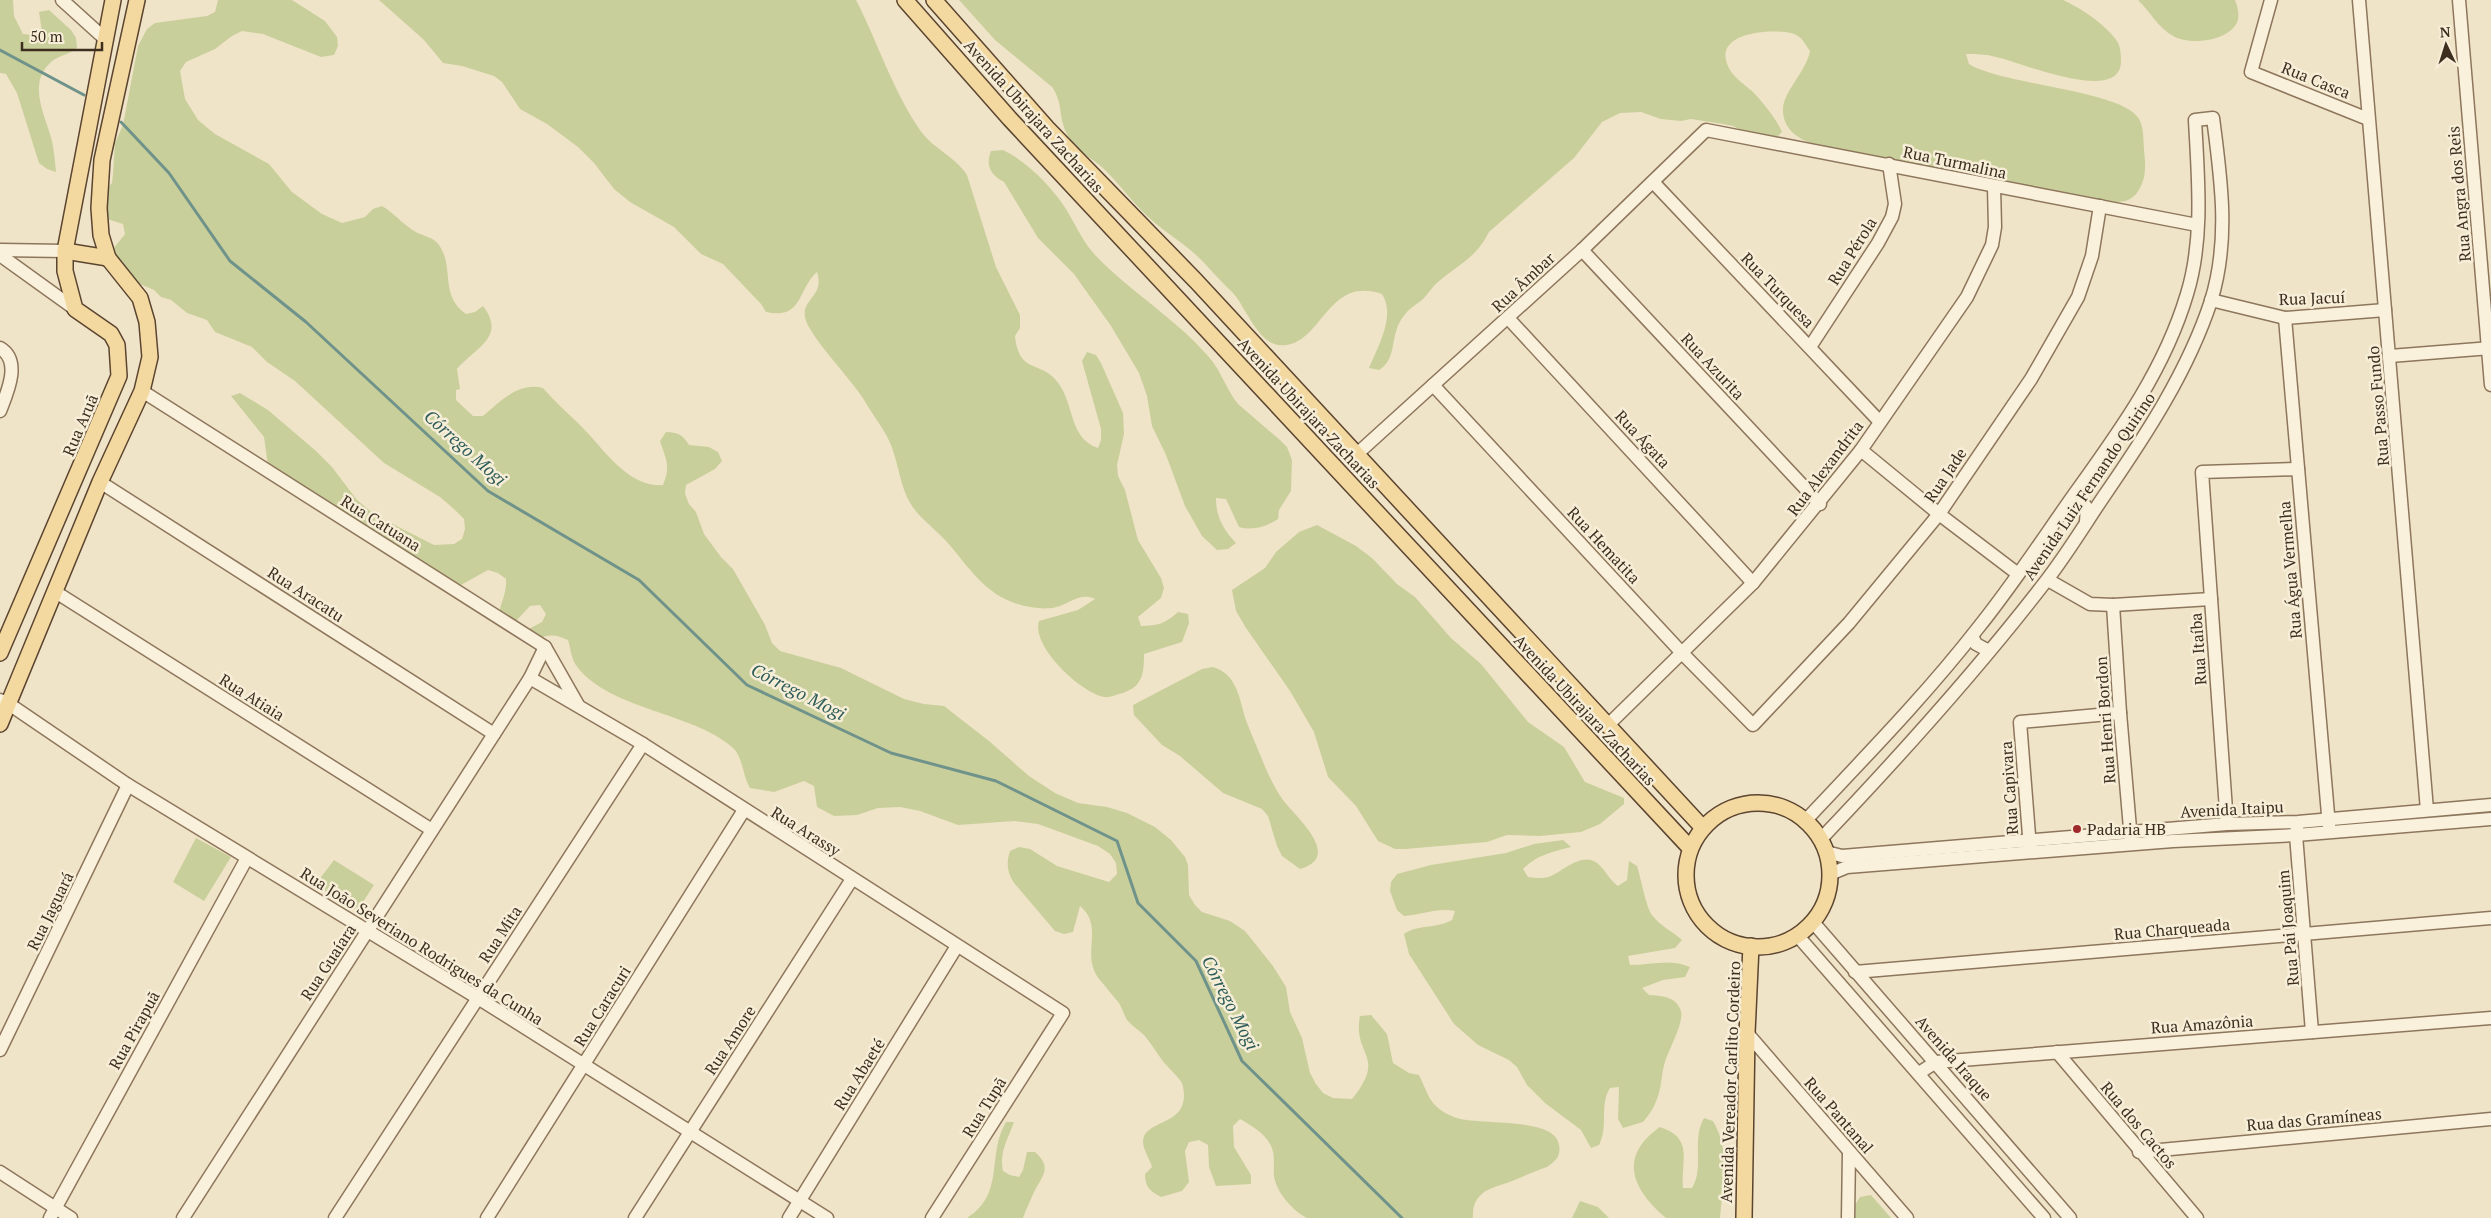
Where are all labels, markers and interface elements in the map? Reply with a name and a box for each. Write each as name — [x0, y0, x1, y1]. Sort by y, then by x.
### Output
scale bar — [22, 20, 102, 52]
north arrow — [2421, 20, 2471, 70]
text: N — [2439, 22, 2451, 41]
text: 50 m — [30, 26, 63, 46]
street label: Avenida Ubirajara Zacharias — [959, 35, 1109, 197]
street label: Rua Casca — [2278, 56, 2354, 104]
street label: Rua Angra dos Reis — [2442, 125, 2476, 263]
street label: Rua Turmalina — [1901, 140, 2009, 184]
street label: Rua Pérola — [1822, 213, 1882, 289]
street label: Rua Âmbar — [1487, 247, 1560, 317]
street label: Rua Turquesa — [1736, 247, 1820, 333]
street label: Rua Jacuí — [2278, 286, 2346, 310]
street label: Rua Azurita — [1676, 328, 1750, 404]
street label: Avenida Ubirajara Zacharias — [1233, 333, 1385, 493]
street label: Rua Passo Fundo — [2362, 345, 2394, 467]
street label: Avenida Luiz Fernando Quirino — [2018, 388, 2160, 584]
street label: Rua Aruã — [57, 391, 103, 459]
water label: Córrego Mogi — [419, 404, 512, 491]
street label: Rua Ágata — [1610, 405, 1676, 473]
street label: Rua Alexandrita — [1782, 416, 1868, 520]
street label: Rua Jade — [1919, 443, 1971, 507]
street label: Rua Catuana — [337, 490, 425, 556]
street label: Rua Água Vermelha — [2273, 500, 2307, 640]
street label: Rua Hematita — [1563, 502, 1645, 588]
street label: Rua Aracatu — [264, 561, 348, 627]
street label: Rua Itaíba — [2184, 612, 2212, 686]
street label: Avenida Ubirajara Zacharias — [1509, 630, 1661, 790]
street label: Rua Henri Bordon — [2090, 655, 2120, 784]
water label: Córrego Mogi — [747, 657, 850, 725]
street label: Rua Atiaia — [215, 668, 289, 726]
street label: Rua Capivara — [1995, 740, 2023, 836]
street label: Avenida Itaipu — [2180, 795, 2284, 823]
street label: Rua Arassy — [767, 801, 846, 862]
place label: Padaria HB — [2087, 818, 2166, 840]
marker: Padaria HB — [2071, 823, 2083, 835]
street label: Rua João Severiano Rodrigues da Cunha — [296, 862, 548, 1030]
street label: Rua Jaguará — [22, 868, 78, 954]
street label: Rua Pai Joaquim — [2272, 869, 2304, 987]
street label: Rua Mita — [473, 901, 527, 967]
street label: Rua Charqueada — [2113, 913, 2231, 945]
street label: Rua Guaíara — [295, 920, 361, 1004]
water label: Córrego Mogi — [1197, 951, 1265, 1054]
street label: Avenida Vereador Carlito Cordeiro — [1715, 960, 1745, 1204]
street label: Rua Caracuri — [568, 961, 636, 1051]
street label: Rua Pirapuã — [103, 987, 165, 1073]
street label: Rua Amore — [699, 1001, 761, 1079]
street label: Rua Amazônia — [2150, 1009, 2254, 1039]
street label: Avenida Iraque — [1911, 1011, 1997, 1105]
street label: Rua Abaeté — [828, 1034, 890, 1114]
street label: Rua Pantanal — [1800, 1072, 1879, 1158]
street label: Rua Tupã — [957, 1073, 1011, 1141]
street label: Rua dos Cactos — [2096, 1077, 2182, 1173]
street label: Rua das Gramíneas — [2246, 1102, 2383, 1136]

